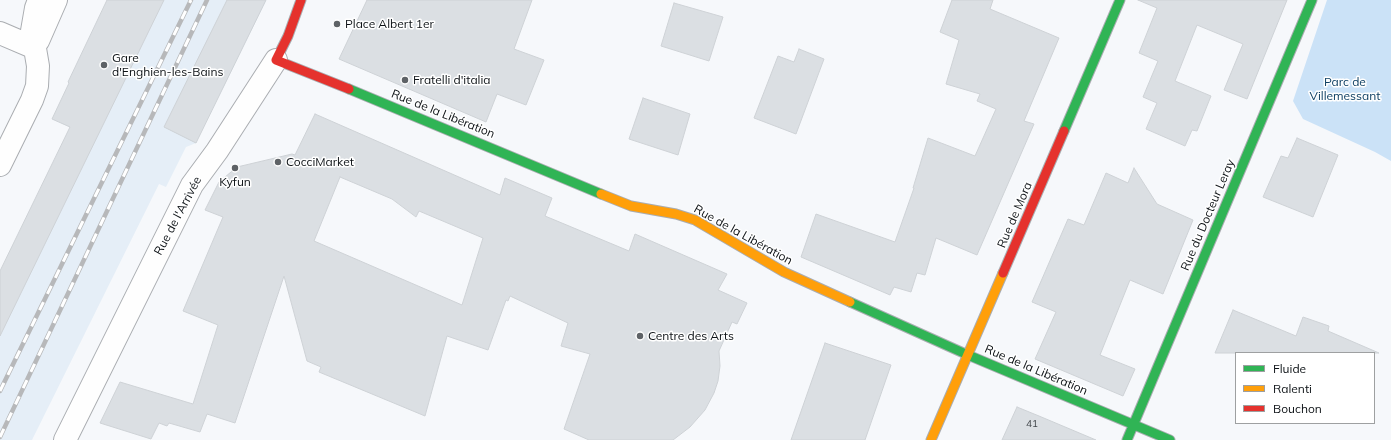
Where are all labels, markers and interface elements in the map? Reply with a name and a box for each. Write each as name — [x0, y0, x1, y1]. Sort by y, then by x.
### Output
place label: Place Albert 1er — [345, 17, 434, 31]
marker: Place Albert 1er — [332, 19, 342, 29]
place label: Gare d'Enghien-les-Bains — [112, 51, 223, 79]
marker: Gare d'Enghien-les-Bains — [99, 60, 109, 70]
place label: Fratelli d'italia — [413, 73, 491, 87]
marker: Fratelli d'italia — [400, 75, 410, 85]
park label: Parc de Villemessant — [1310, 75, 1380, 103]
street label: Rue de la Libération — [389, 87, 497, 141]
place label: CocciMarket — [286, 155, 354, 169]
marker: CocciMarket — [273, 157, 283, 167]
street label: Rue du Docteur Leray — [1178, 157, 1238, 273]
marker: Kyfun — [230, 163, 240, 173]
street label: Rue de l'Arrivée — [151, 174, 205, 258]
place label: Kyfun — [219, 175, 251, 189]
street label: Rue de Mora — [995, 180, 1035, 250]
street label: Rue de la Libération — [691, 202, 795, 268]
place label: Centre des Arts — [648, 329, 734, 343]
marker: Centre des Arts — [635, 331, 645, 341]
street label: Rue de la Libération — [982, 342, 1090, 398]
legend — [1235, 352, 1375, 424]
text: Fluide — [1273, 361, 1306, 376]
text: Ralenti — [1273, 381, 1312, 396]
text: Bouchon — [1273, 401, 1322, 416]
house number: 41 — [1026, 418, 1038, 430]

